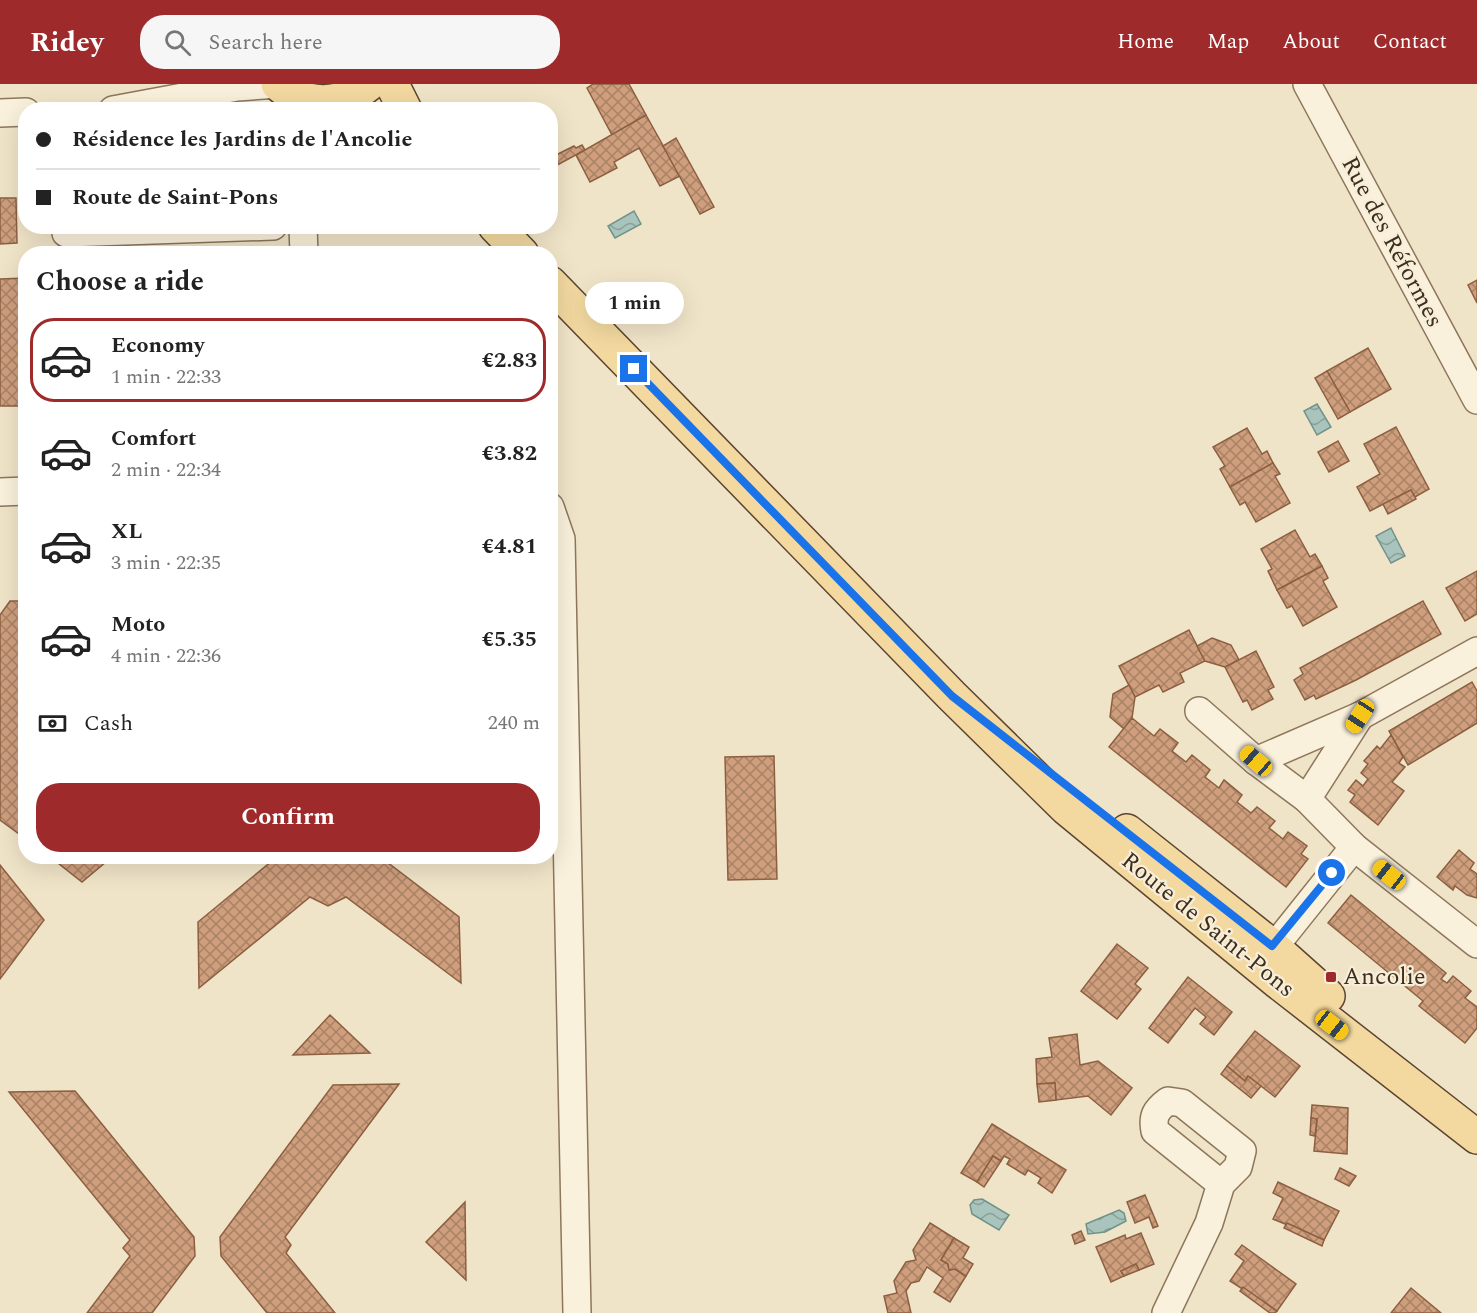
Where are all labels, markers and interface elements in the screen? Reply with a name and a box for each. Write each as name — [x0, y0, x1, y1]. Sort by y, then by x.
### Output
search box — [140, 15, 560, 69]
text: Ridey — [30, 21, 104, 64]
icon: search — [161, 26, 194, 59]
text: Search here — [209, 26, 323, 59]
text: Home — [1117, 26, 1174, 58]
text: Map — [1207, 26, 1249, 58]
text: About — [1282, 26, 1340, 58]
text: Contact — [1373, 26, 1447, 58]
text: Résidence les Jardins de l'Ancolie — [72, 123, 412, 156]
street label: Rue des Réformes — [1332, 150, 1452, 334]
text: Route de Saint-Pons — [72, 181, 278, 214]
text: Choose a ride — [36, 261, 204, 303]
callout: 1 min — [584, 282, 684, 324]
text: 1 min — [608, 288, 661, 318]
text: Economy — [111, 329, 204, 362]
icon: car — [39, 333, 93, 387]
text: €2.83 — [482, 344, 537, 377]
route end — [620, 355, 647, 382]
text: 1 min · 22:33 — [111, 362, 221, 392]
text: Comfort — [111, 422, 196, 455]
icon: car — [39, 426, 93, 480]
text: €3.82 — [482, 437, 537, 470]
text: 2 min · 22:34 — [111, 455, 221, 485]
text: XL — [111, 515, 142, 548]
icon: car — [39, 519, 93, 573]
text: €4.81 — [482, 530, 537, 563]
text: 3 min · 22:35 — [111, 548, 221, 578]
text: Moto — [111, 608, 165, 641]
icon: car — [39, 612, 93, 666]
text: €5.35 — [482, 623, 537, 656]
text: 4 min · 22:36 — [111, 641, 221, 671]
car — [1343, 696, 1377, 736]
icon: cash — [36, 707, 69, 740]
text: Cash — [84, 707, 133, 740]
text: 240 m — [488, 708, 540, 738]
car — [1237, 742, 1275, 780]
button: Confirm — [36, 783, 540, 852]
street label: Route de Saint-Pons — [1113, 843, 1303, 1007]
car — [1369, 857, 1409, 893]
route start — [1318, 859, 1345, 886]
place label: Ancolie — [1343, 959, 1426, 995]
marker: Ancolie — [1324, 970, 1338, 984]
car — [1312, 1007, 1352, 1043]

